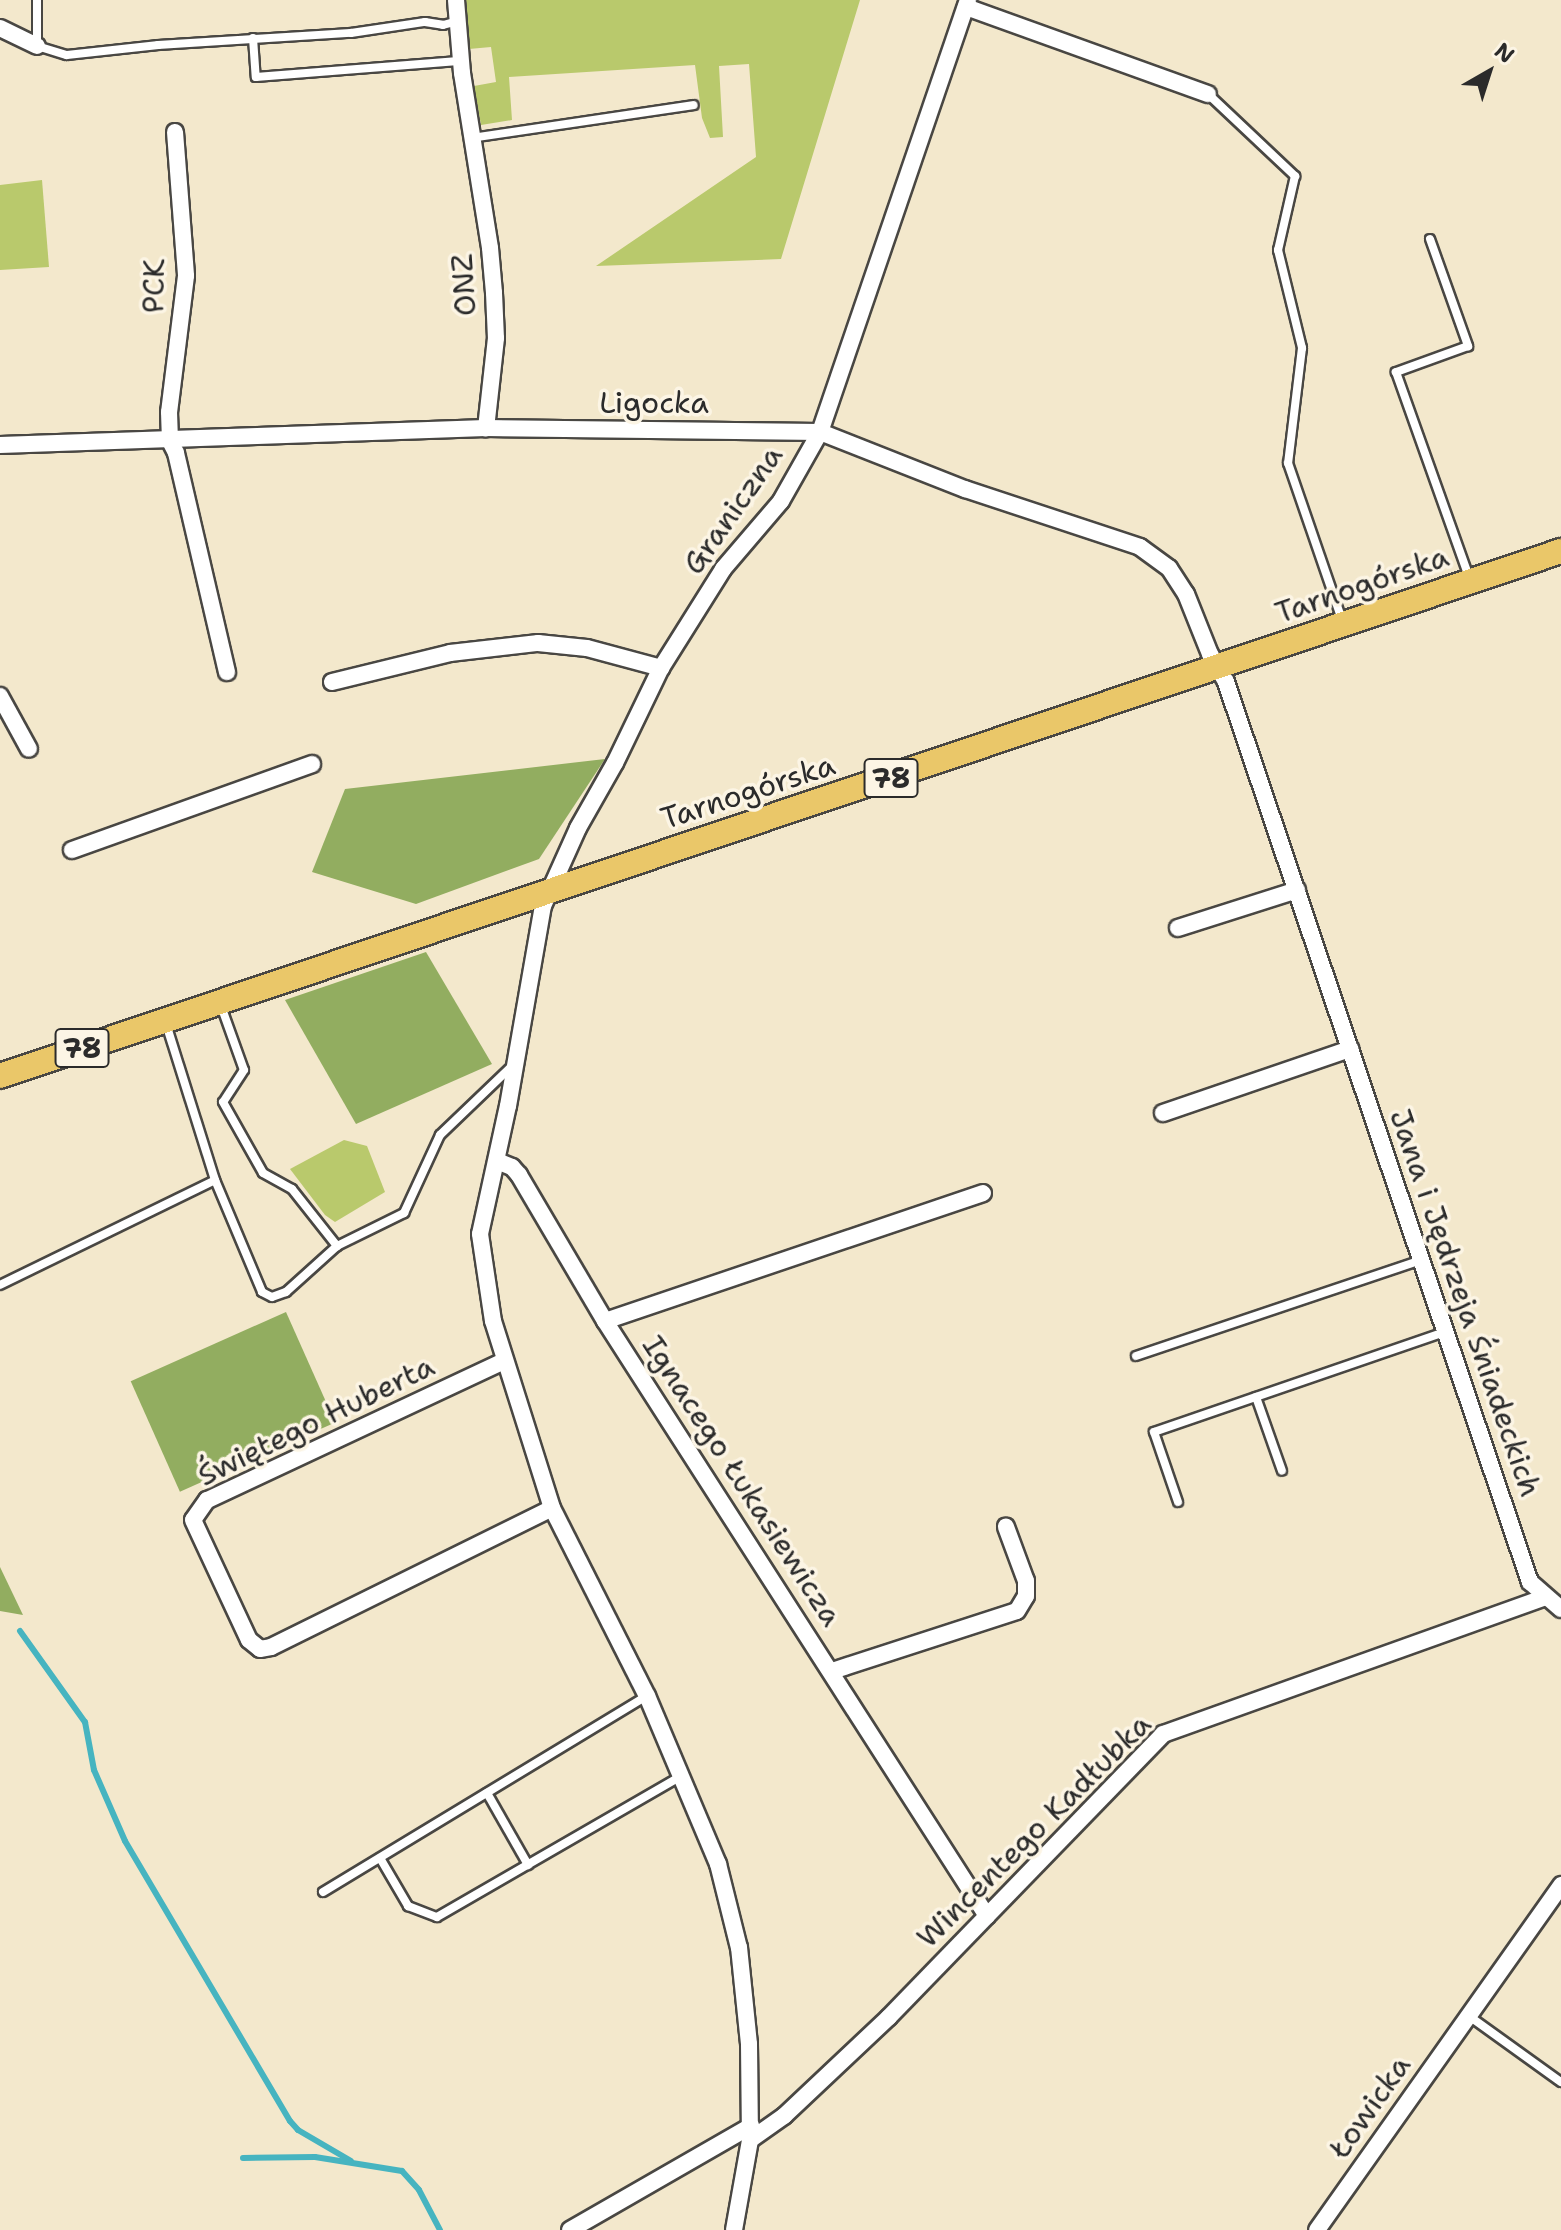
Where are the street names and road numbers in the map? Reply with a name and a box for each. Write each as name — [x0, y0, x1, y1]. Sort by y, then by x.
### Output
street label: ONZ — [444, 253, 484, 317]
street label: PCK — [136, 258, 172, 314]
street label: Ligocka — [599, 385, 709, 421]
street label: Graniczna — [676, 439, 790, 581]
street label: Tarnogórska — [1271, 539, 1453, 631]
street label: Tarnogórska — [656, 747, 840, 837]
road number: 78 — [863, 754, 919, 802]
road number: 78 — [54, 1024, 110, 1072]
street label: Jana i Jędrzeja Śniadeckich — [1382, 1104, 1548, 1502]
street label: Ignacego Łukasiewicza — [635, 1329, 849, 1633]
street label: Świętego Huberta — [192, 1348, 440, 1494]
street label: Wincentego Kadłubka — [909, 1706, 1159, 1956]
street label: Łowicka — [1322, 2049, 1418, 2165]

